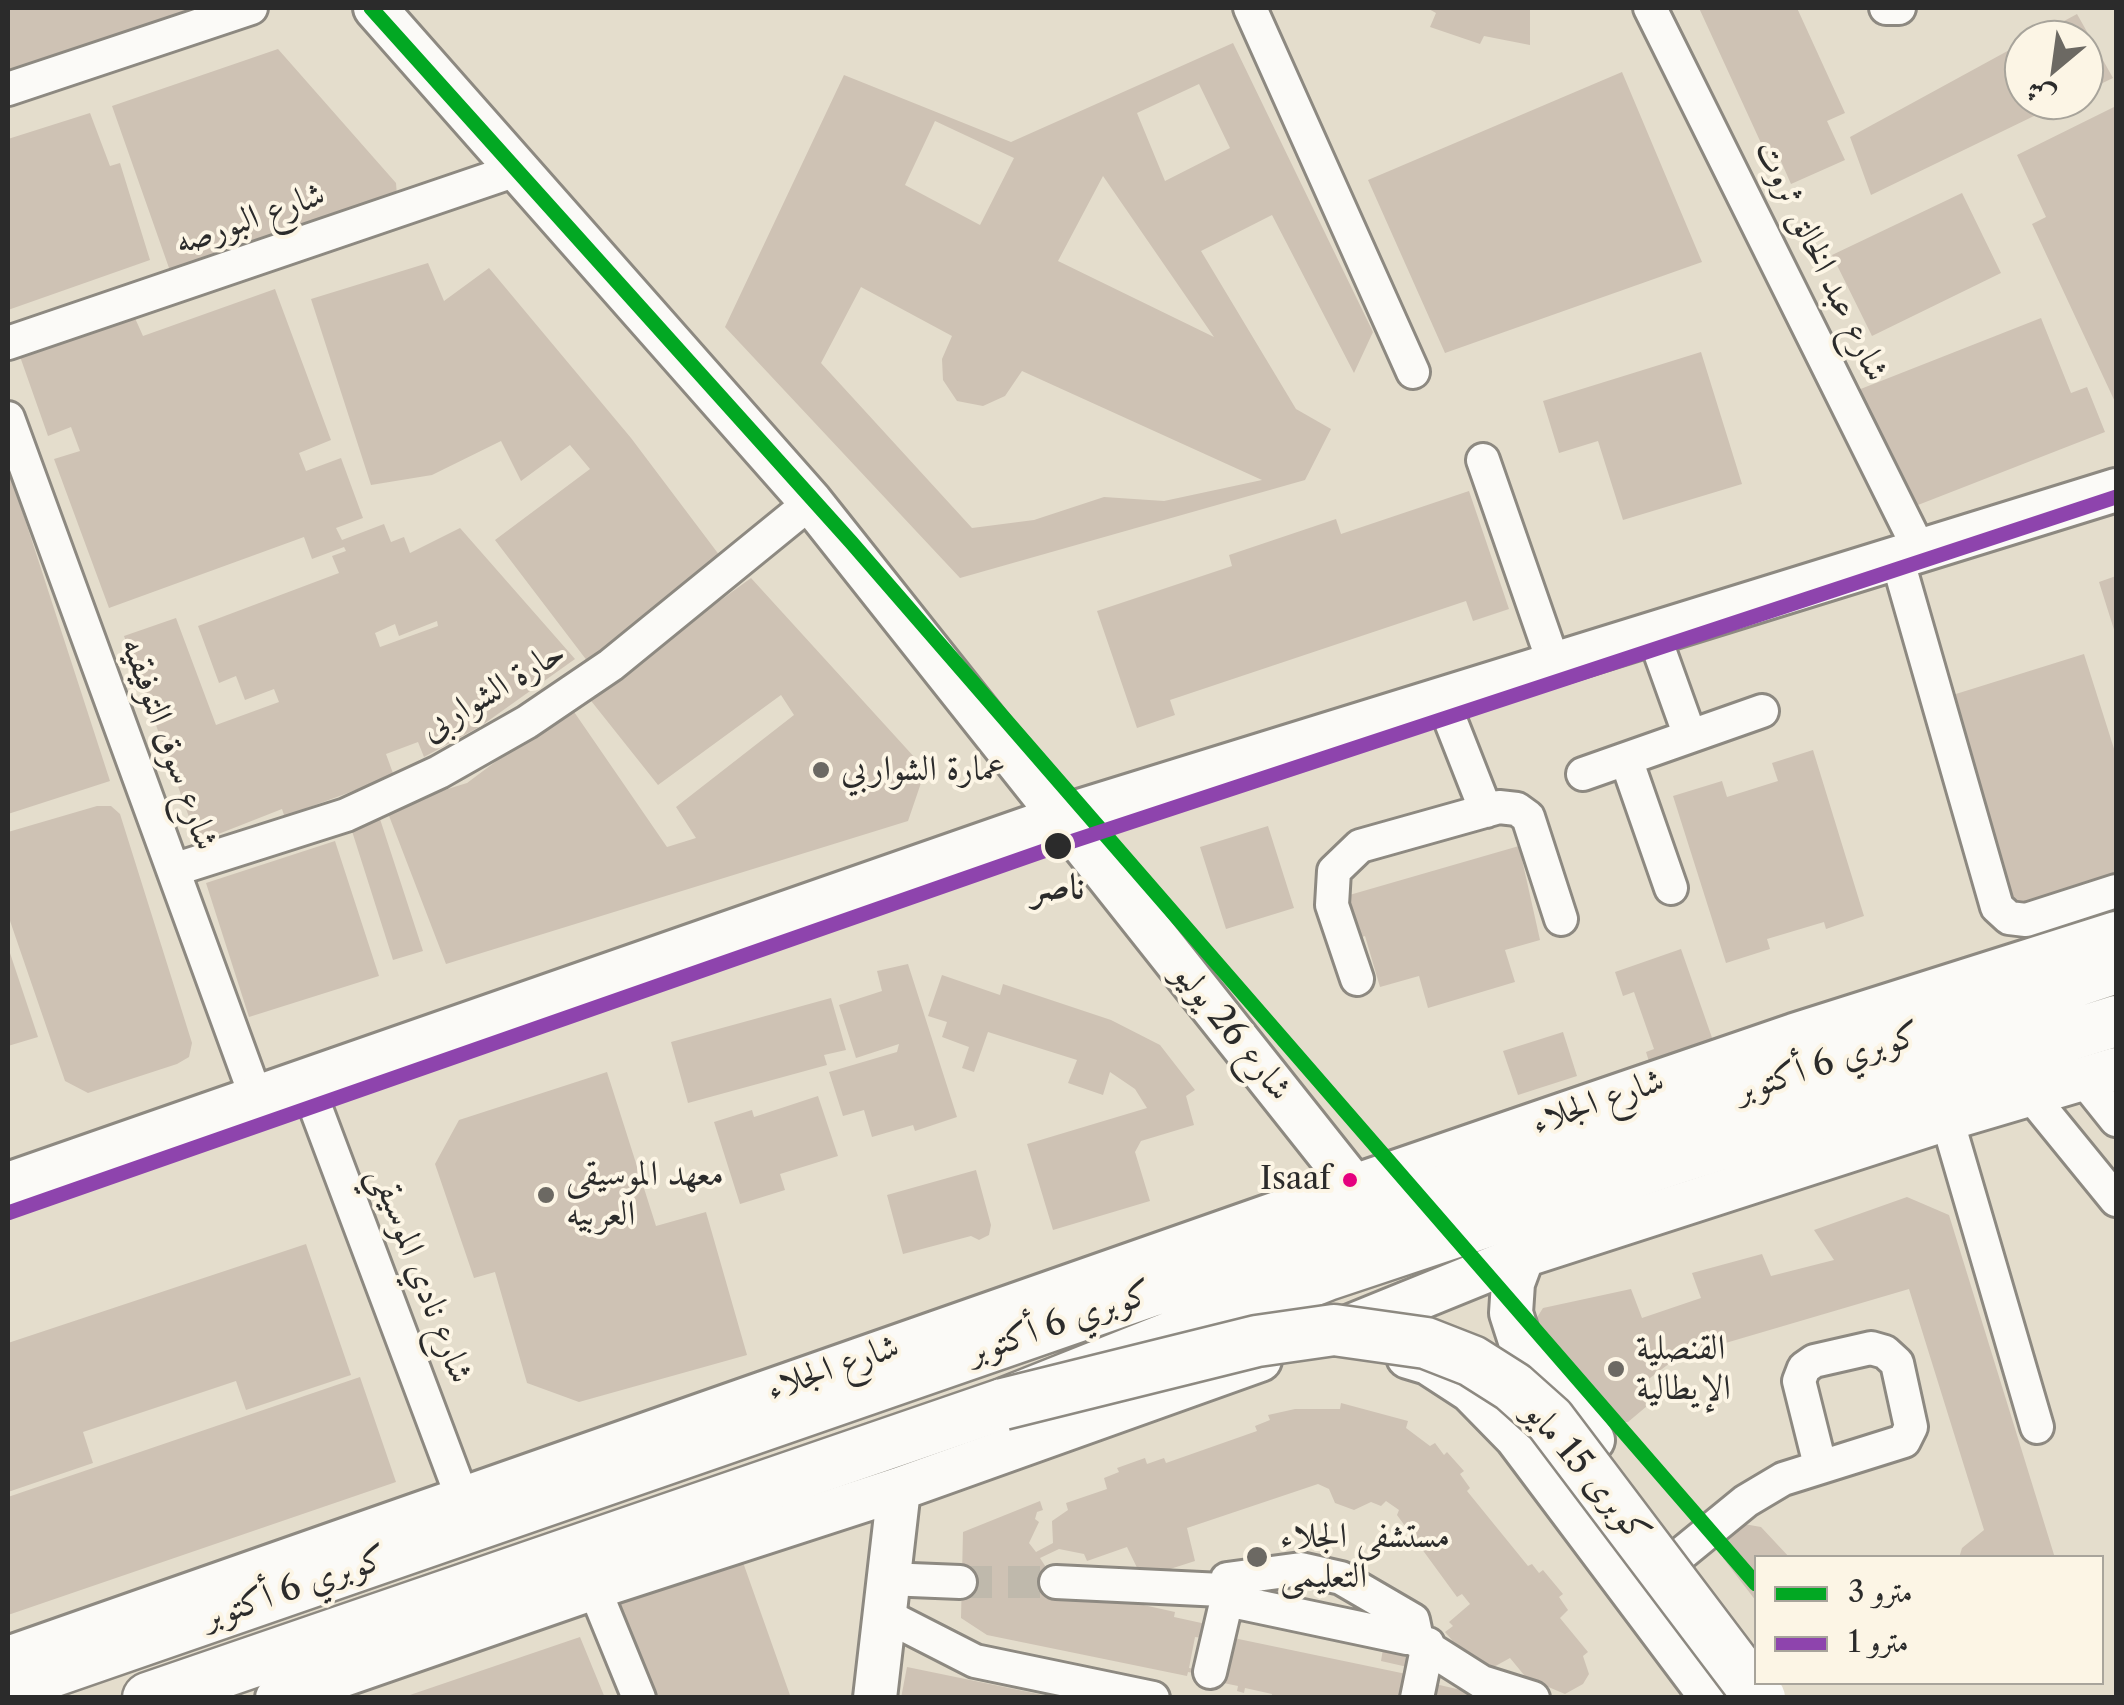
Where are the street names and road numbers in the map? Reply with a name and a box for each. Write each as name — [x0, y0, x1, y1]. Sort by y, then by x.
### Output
street label: شارع عبد الخالق ثروت — [1744, 134, 1898, 388]
street label: شارع البورصه — [169, 174, 331, 264]
street label: حارة الشواربى — [413, 631, 573, 751]
street label: شارع سوق التوفيقيه — [111, 632, 227, 856]
street label: شارع 26 يوليو — [1164, 954, 1300, 1110]
street label: كوبري 6 أكتوبر — [1730, 1013, 1926, 1113]
street label: شارع الجلاء — [1526, 1060, 1670, 1144]
street label: شارع نادي الموسيقي — [360, 1161, 482, 1389]
street label: كوبري 6 أكتوبر — [962, 1272, 1158, 1374]
street label: شارع الجلاء — [761, 1326, 905, 1410]
street label: كوبرى 15 مايو — [1515, 1393, 1659, 1553]
street label: كوبري 6 أكتوبر — [197, 1537, 393, 1639]

